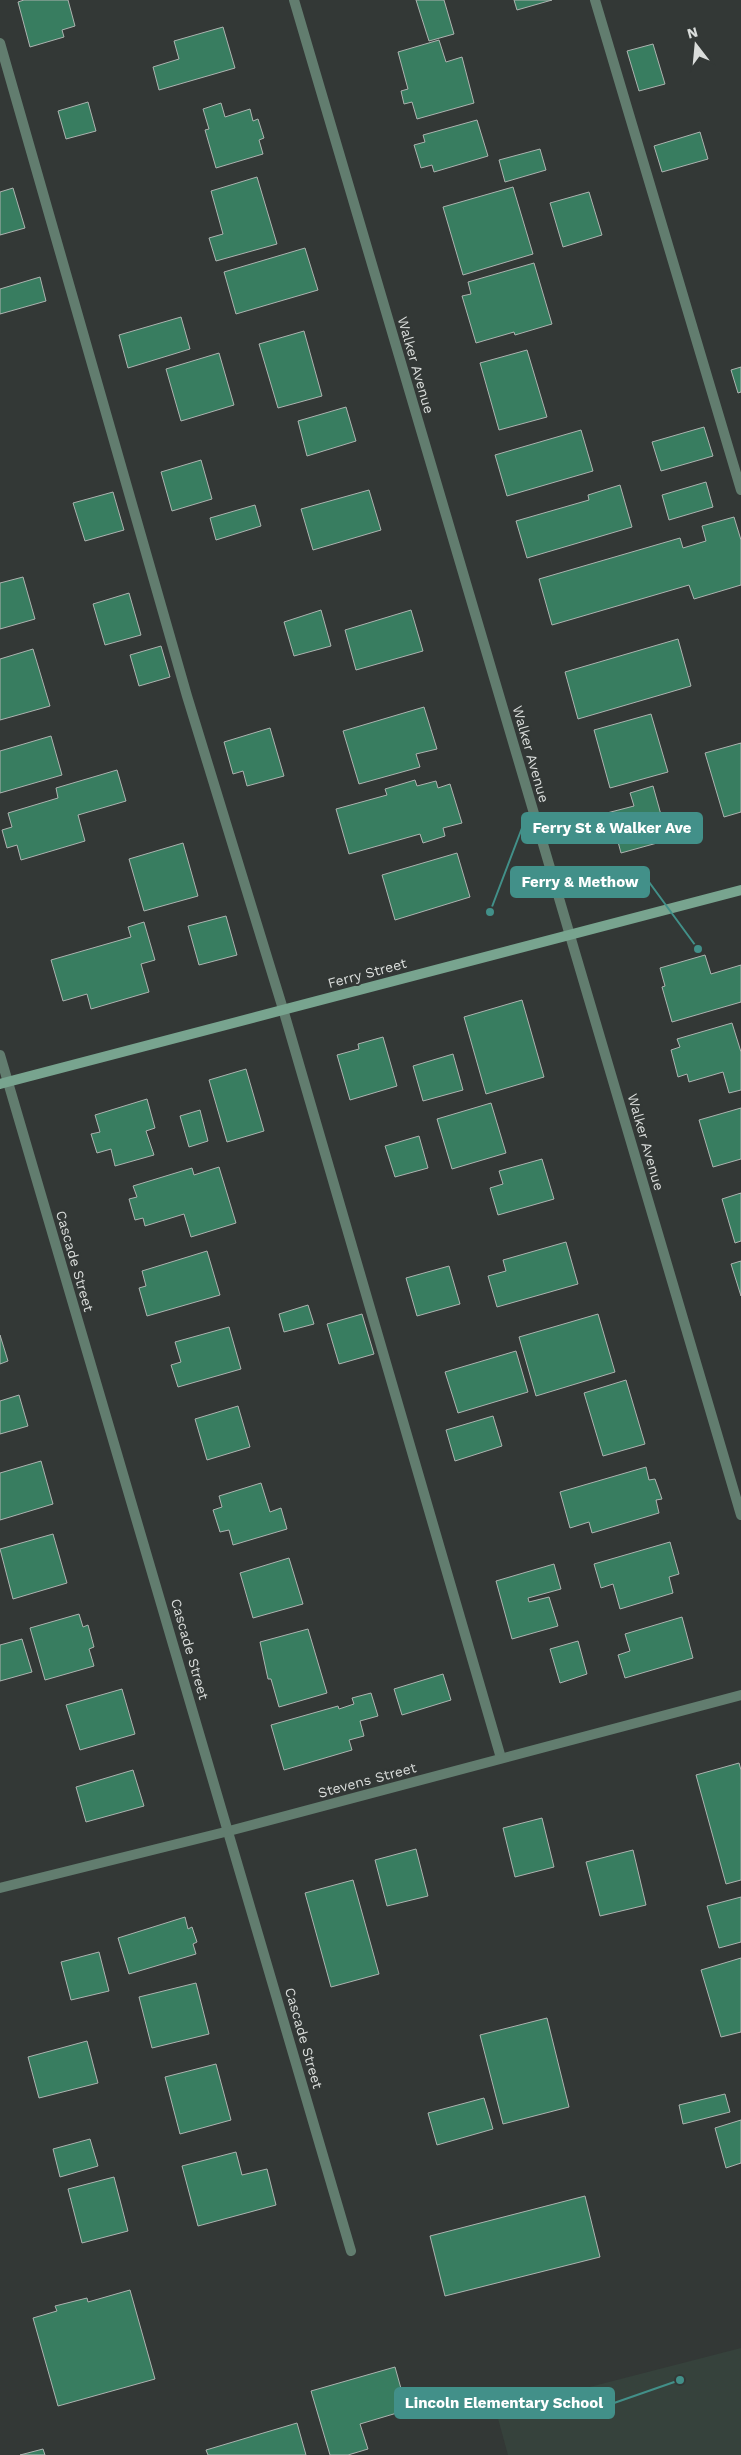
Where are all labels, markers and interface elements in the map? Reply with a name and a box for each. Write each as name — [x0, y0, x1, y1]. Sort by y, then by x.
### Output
north arrow — [671, 20, 721, 70]
text: N — [685, 23, 700, 42]
street label: Walker Avenue — [395, 315, 437, 415]
street label: Walker Avenue — [510, 704, 552, 804]
callout: Ferry St & Walker Ave — [522, 813, 702, 843]
text: Ferry St & Walker Ave — [533, 819, 692, 837]
callout: Ferry & Methow — [511, 867, 649, 897]
text: Ferry & Methow — [522, 873, 639, 891]
street label: Ferry Street — [326, 955, 408, 991]
street label: Walker Avenue — [625, 1092, 667, 1192]
street label: Cascade Street — [53, 1209, 97, 1314]
street label: Cascade Street — [168, 1597, 212, 1702]
street label: Stevens Street — [316, 1759, 418, 1801]
street label: Cascade Street — [282, 1986, 326, 2091]
callout: Lincoln Elementary School — [395, 2388, 614, 2418]
text: Lincoln Elementary School — [405, 2394, 603, 2412]

